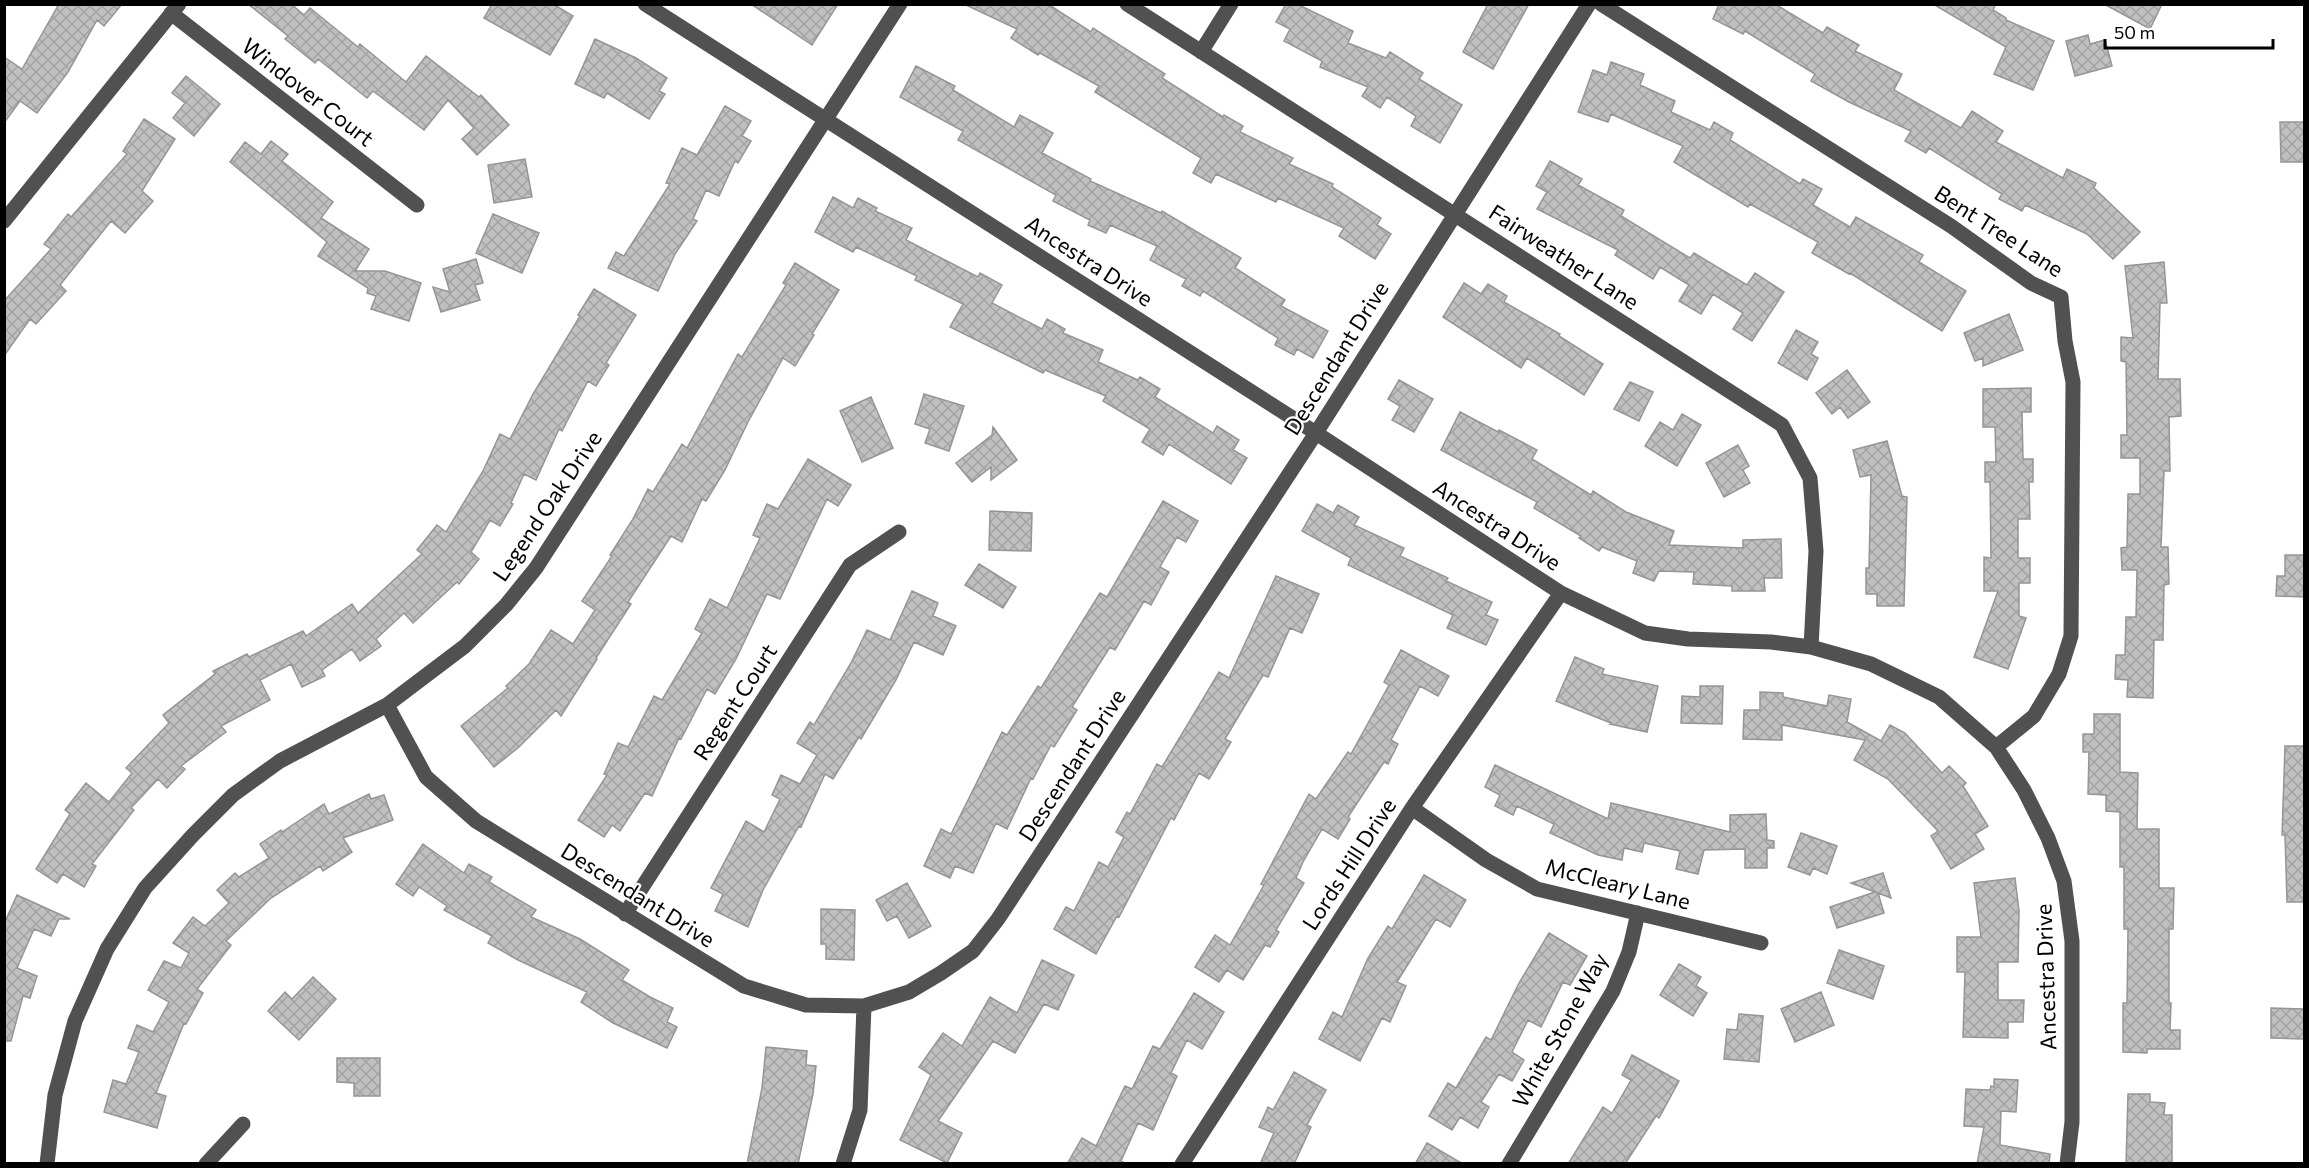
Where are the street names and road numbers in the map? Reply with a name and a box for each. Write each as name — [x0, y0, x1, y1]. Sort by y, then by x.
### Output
street label: Windover Court — [237, 32, 380, 151]
street label: Bent Tree Lane — [1930, 179, 2069, 282]
street label: Fairweather Lane — [1484, 198, 1644, 315]
street label: Ancestra Drive — [1020, 209, 1158, 312]
street label: Descendant Drive — [1277, 276, 1394, 440]
street label: Legend Oak Drive — [486, 425, 607, 586]
street label: Ancestra Drive — [1428, 473, 1566, 576]
street label: Regent Court — [687, 639, 782, 765]
street label: Descendant Drive — [1012, 684, 1131, 846]
street label: Lords Hill Drive — [1296, 793, 1401, 935]
street label: Descendant Drive — [556, 836, 720, 953]
street label: McCleary Lane — [1543, 852, 1693, 915]
street label: Ancestra Drive — [2029, 903, 2062, 1051]
street label: White Stone Way — [1506, 948, 1613, 1112]

